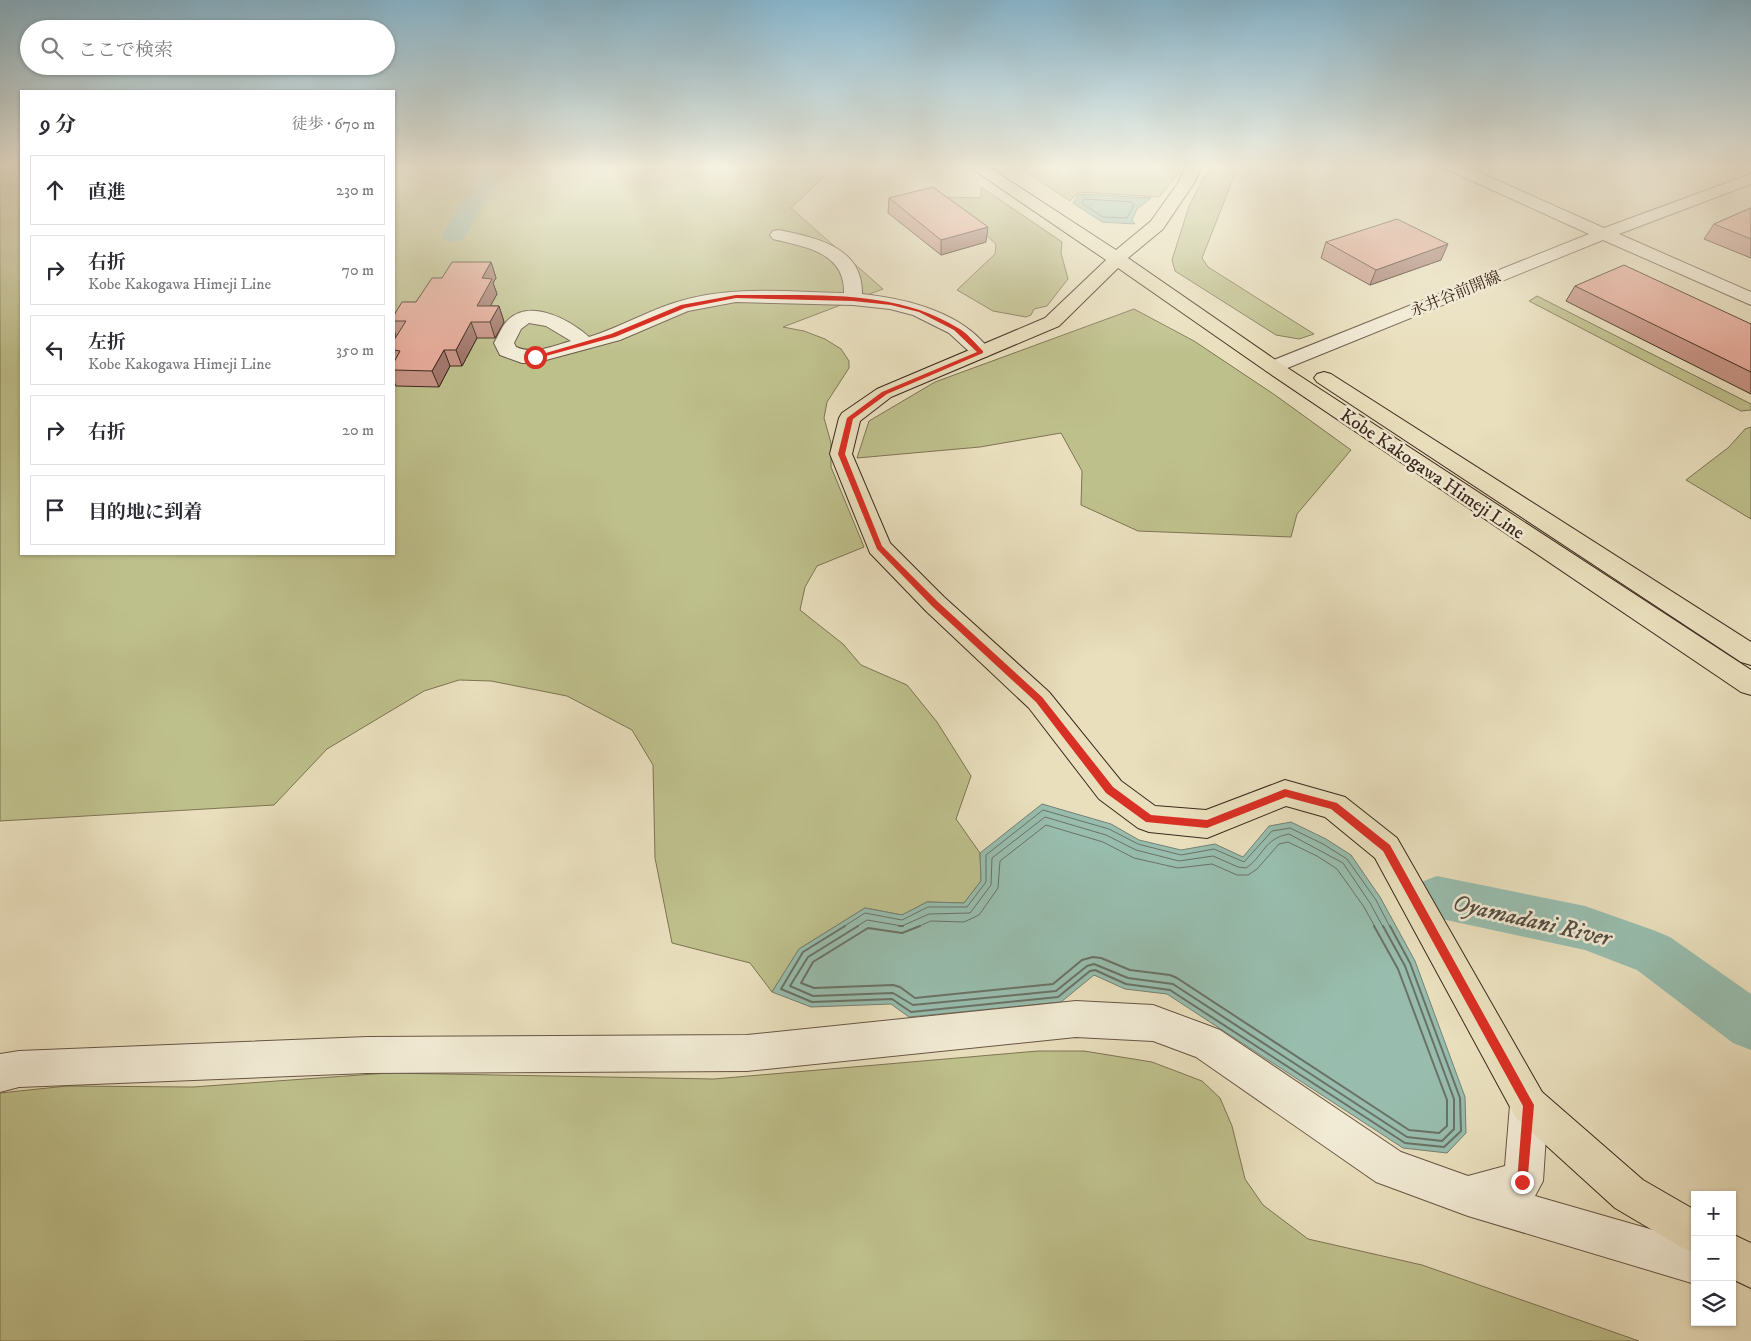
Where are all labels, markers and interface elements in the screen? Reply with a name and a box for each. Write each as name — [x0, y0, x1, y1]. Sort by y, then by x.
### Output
search box — [20, 20, 395, 75]
icon: search — [38, 34, 66, 62]
text: ここで検索 — [78, 39, 173, 62]
text: 9 分 — [40, 112, 76, 138]
text: 徒歩 · 670 m — [291, 114, 375, 134]
icon: ahead — [41, 176, 69, 204]
text: 230 m — [336, 180, 374, 200]
text: 直進 — [88, 181, 126, 204]
text: 右折 — [88, 251, 126, 274]
icon: right — [41, 256, 69, 284]
text: 70 m — [342, 260, 374, 280]
street label: 永井谷前開線 — [1407, 267, 1504, 321]
text: Kobe Kakogawa Himeji Line — [88, 274, 271, 294]
text: 左折 — [88, 331, 126, 354]
icon: left — [41, 336, 69, 364]
text: 350 m — [336, 340, 374, 360]
route start — [524, 346, 547, 369]
text: Kobe Kakogawa Himeji Line — [88, 354, 271, 374]
street label: Kobe Kakogawa Himeji Line — [1336, 404, 1529, 545]
icon: right — [41, 416, 69, 444]
text: 20 m — [342, 420, 374, 440]
text: 右折 — [88, 421, 126, 444]
icon: arrive — [41, 496, 69, 524]
text: 目的地に到着 — [88, 501, 202, 524]
water label: Oyamadani River — [1450, 888, 1616, 954]
route end — [1511, 1171, 1534, 1194]
map controls — [1691, 1191, 1736, 1326]
button: + — [1691, 1191, 1736, 1236]
button: − — [1691, 1236, 1736, 1281]
button: layers — [1691, 1281, 1736, 1326]

